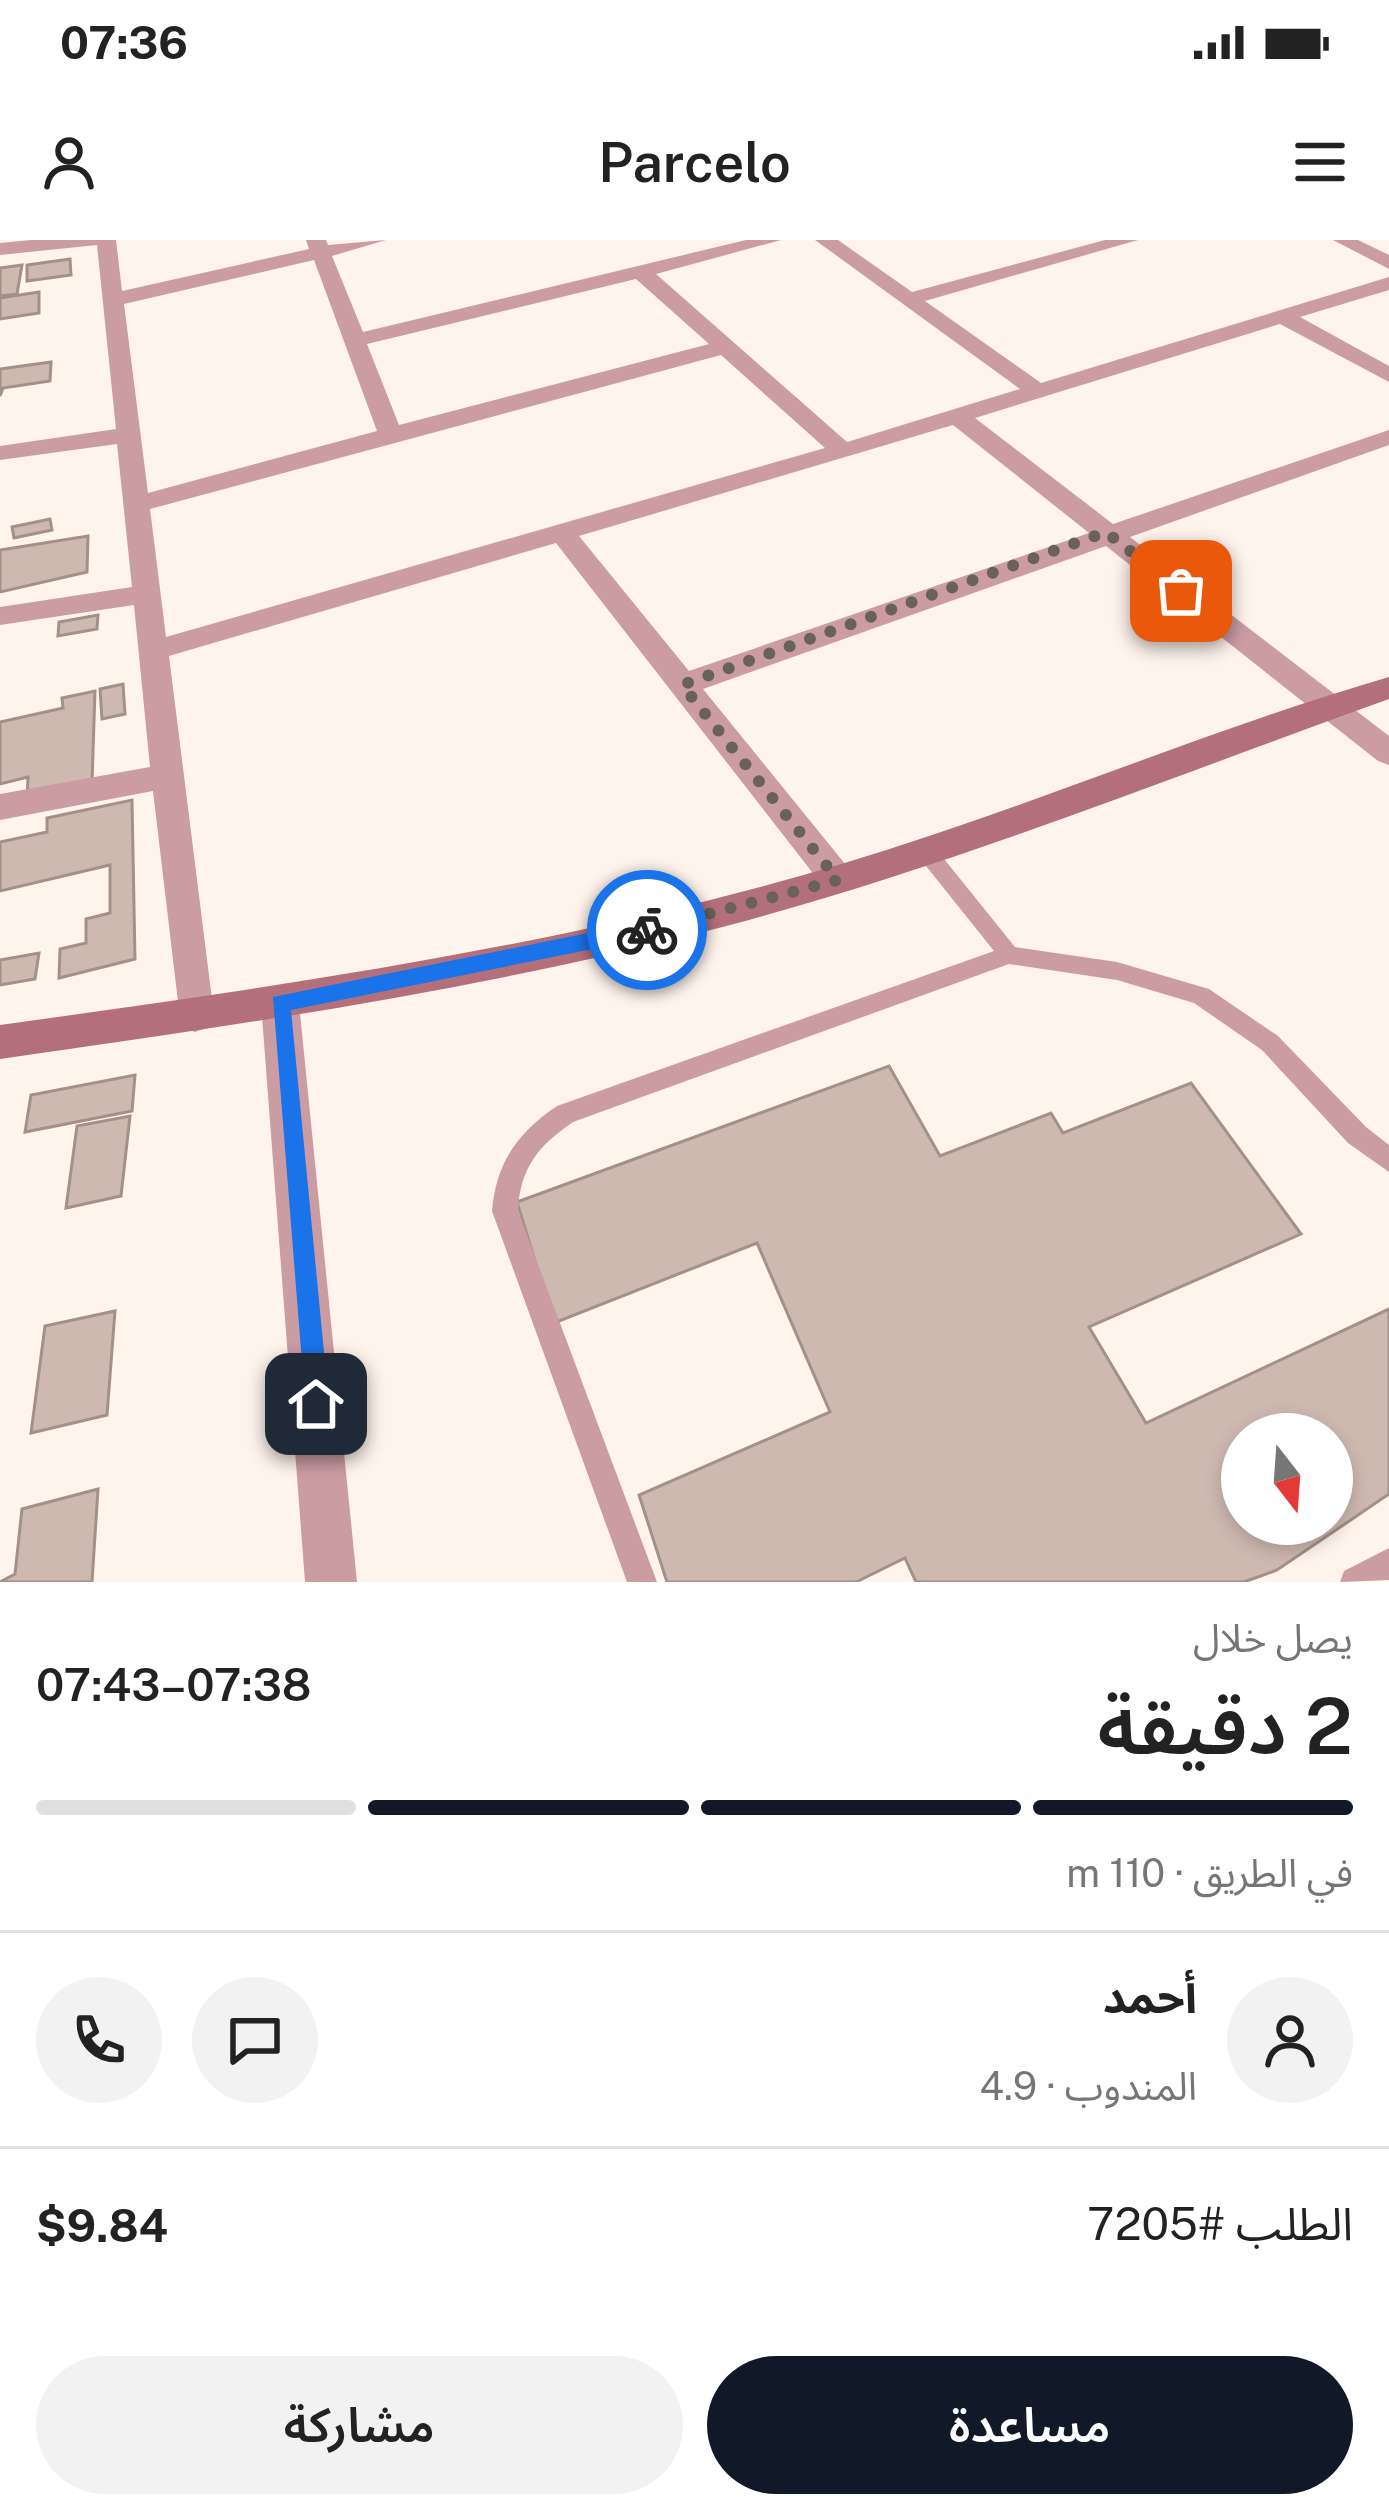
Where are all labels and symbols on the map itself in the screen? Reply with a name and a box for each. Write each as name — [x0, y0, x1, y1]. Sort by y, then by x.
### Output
pin — [1130, 540, 1232, 642]
courier — [587, 870, 707, 990]
pin — [265, 1353, 367, 1455]
north arrow — [1221, 1413, 1353, 1545]

